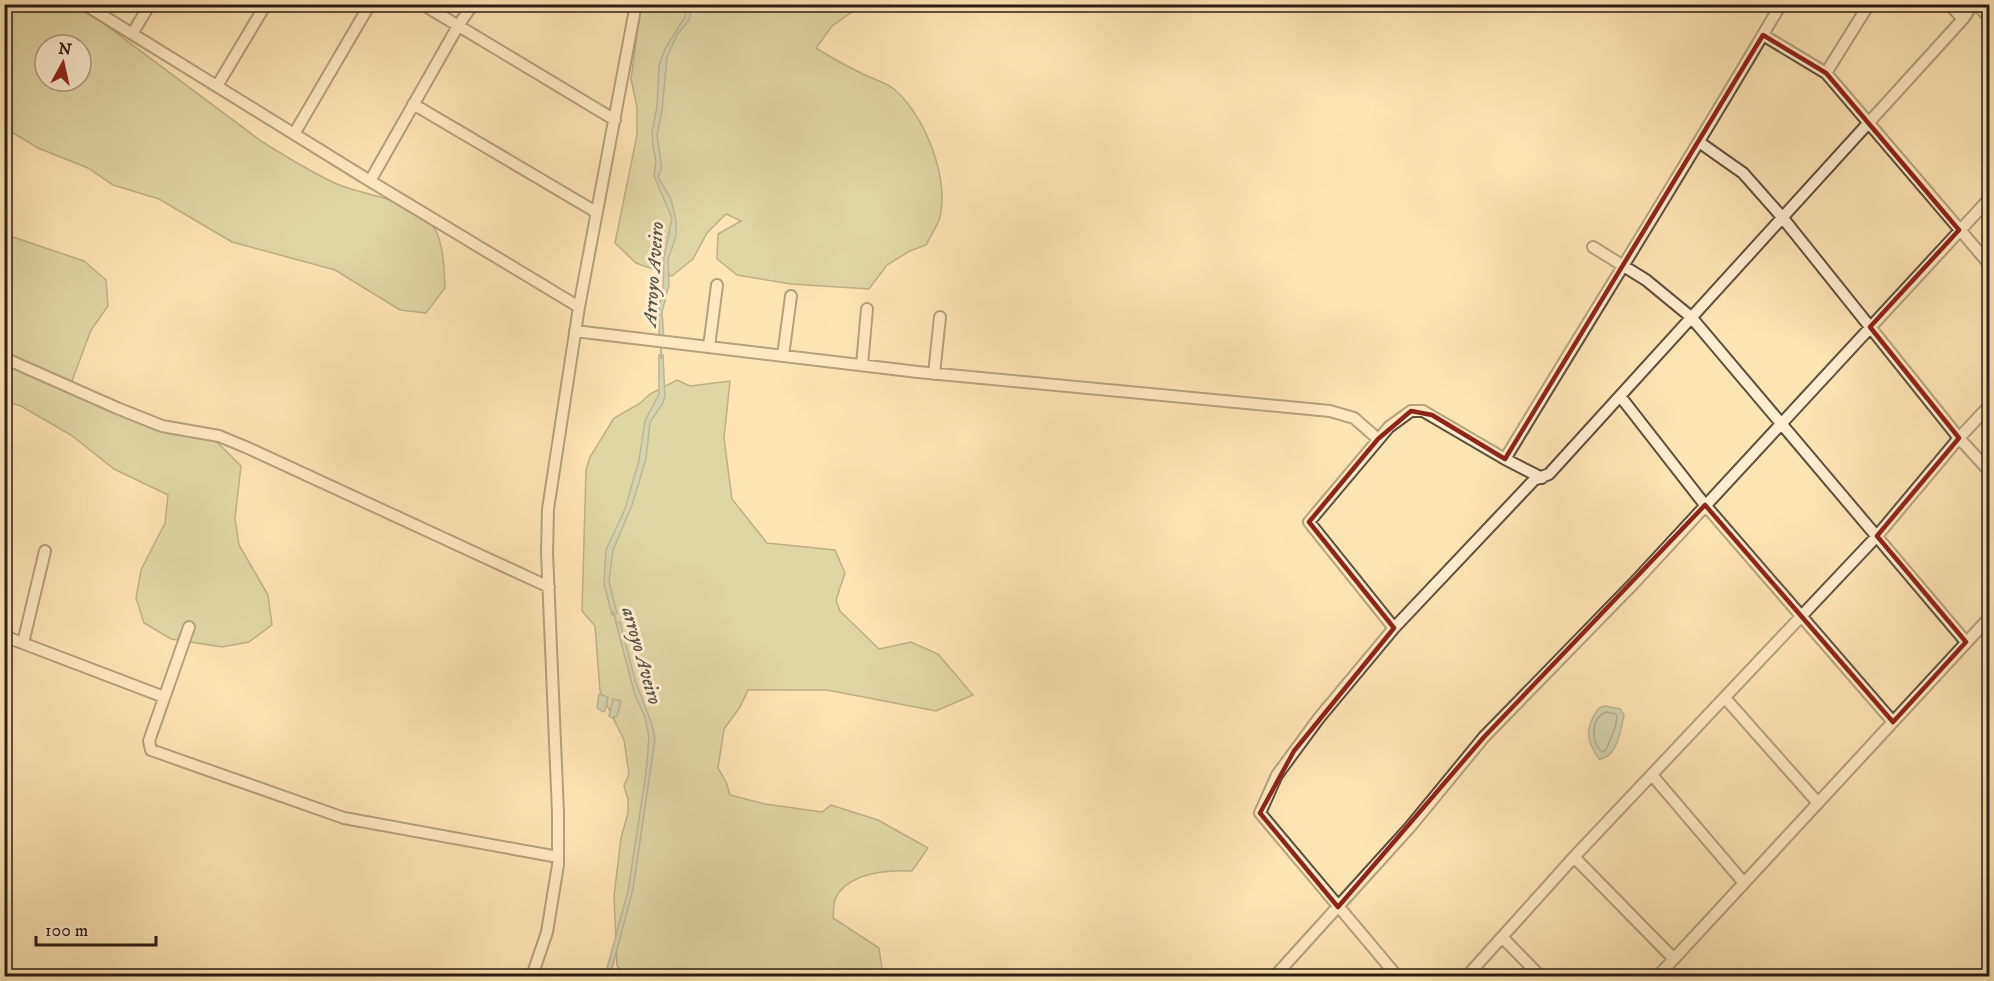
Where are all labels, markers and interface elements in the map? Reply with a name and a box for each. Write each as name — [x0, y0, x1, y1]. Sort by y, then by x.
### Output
north arrow — [33, 33, 93, 93]
text: N — [57, 38, 73, 60]
water label: Arroyo Aveiro — [638, 221, 670, 329]
water label: arroyo Aveiro — [615, 603, 667, 708]
scale bar — [36, 909, 156, 947]
text: 100 m — [45, 920, 88, 942]

